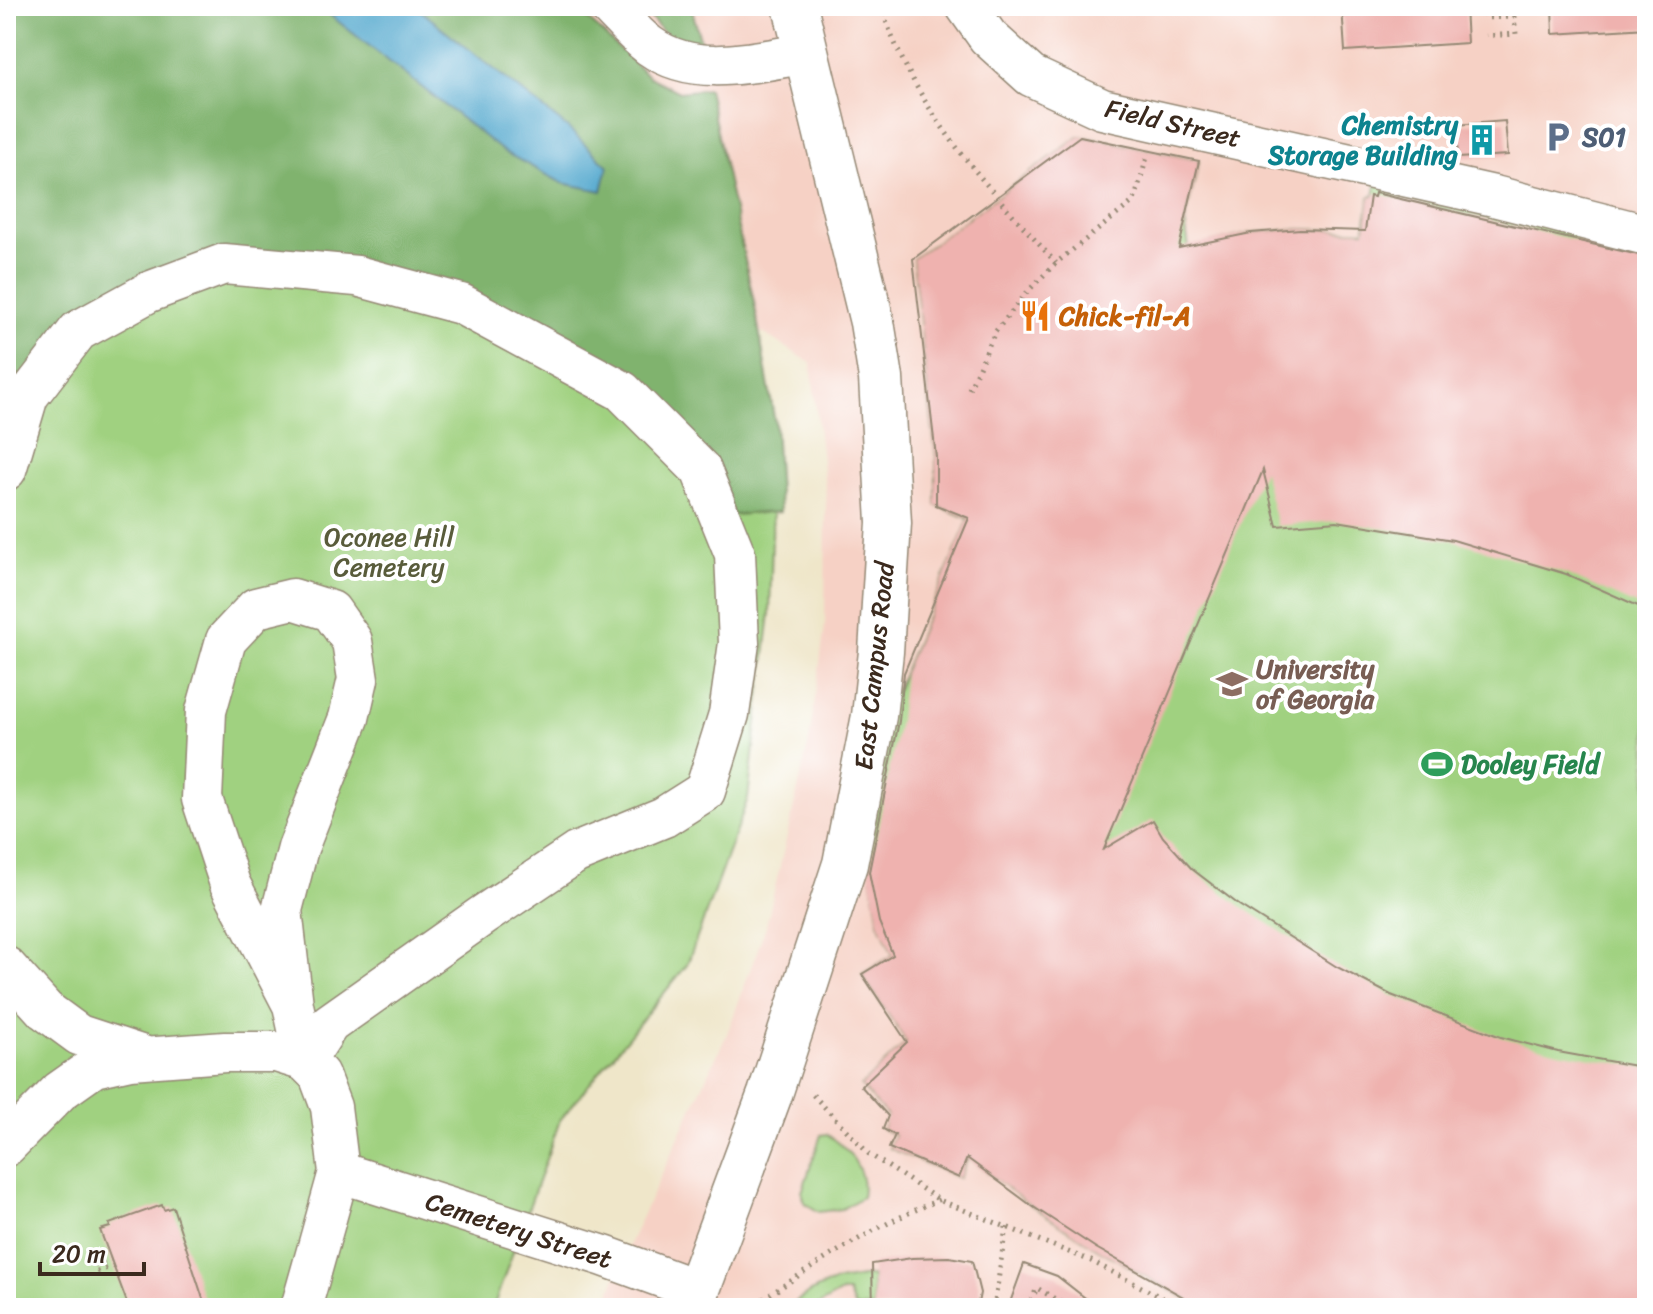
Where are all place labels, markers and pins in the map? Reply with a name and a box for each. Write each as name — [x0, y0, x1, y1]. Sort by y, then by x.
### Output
place label: Chemistry Storage Building — [1267, 102, 1459, 178]
place label: S01 — [1581, 114, 1626, 160]
parking icon: S01 — [1541, 120, 1575, 154]
building icon: Chemistry Storage Building — [1465, 123, 1499, 157]
place label: Chick-fil-A — [1058, 293, 1191, 339]
restaurant icon: Chick-fil-A — [1018, 299, 1052, 333]
place label: University of Georgia — [1256, 646, 1375, 722]
school or university icon: University of Georgia — [1215, 667, 1249, 701]
place label: Dooley Field — [1461, 741, 1601, 787]
sports icon: Dooley Field — [1420, 747, 1454, 781]

